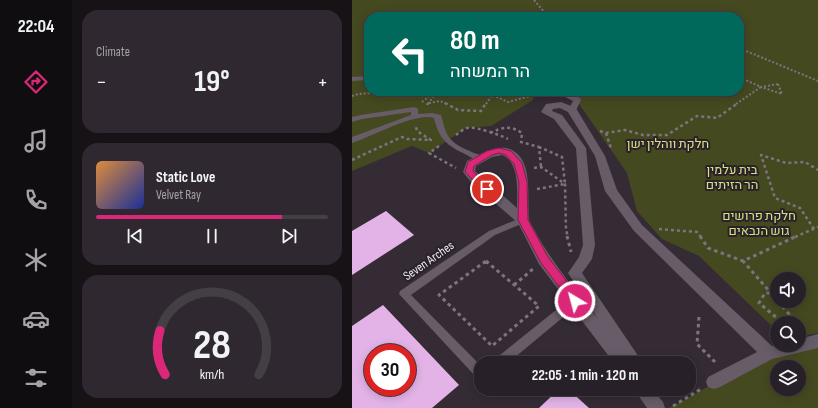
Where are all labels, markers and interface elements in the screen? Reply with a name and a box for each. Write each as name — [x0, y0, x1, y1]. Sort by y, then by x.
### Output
text: 22:04 — [18, 16, 54, 37]
text: 80 m — [450, 24, 499, 57]
icon: left — [384, 28, 436, 80]
text: Climate — [96, 44, 130, 60]
text: הר המשחה — [450, 61, 530, 82]
text: 19° — [194, 64, 230, 100]
icon: directions — [22, 68, 50, 96]
text: − — [96, 69, 107, 96]
text: + — [317, 69, 328, 96]
icon: music — [22, 127, 50, 155]
park label: חלקת ווהלין ישן — [627, 136, 709, 152]
park label: בית עלמין הר הזיתים — [706, 162, 758, 193]
text: Static Love — [156, 168, 215, 187]
pin — [470, 172, 504, 206]
icon: arrive — [476, 178, 498, 200]
icon: phone — [22, 186, 50, 214]
text: Velvet Ray — [156, 187, 201, 203]
park label: חלקת פרושים גוש הנבאים — [722, 208, 796, 239]
icon: previous — [124, 225, 146, 247]
icon: pause — [201, 225, 223, 247]
icon: next — [278, 225, 300, 247]
street label: Seven Arches — [400, 237, 457, 284]
icon: climate — [22, 246, 50, 274]
map controls — [770, 272, 806, 396]
button: sound — [770, 272, 806, 308]
position arrow — [554, 280, 596, 322]
icon: car — [22, 305, 50, 333]
button: search — [770, 316, 806, 352]
text: 28 — [193, 320, 231, 369]
speed limit sign: 30 — [364, 344, 416, 396]
button: layers — [770, 360, 806, 396]
icon: filters — [22, 364, 50, 392]
text: km/h — [200, 365, 224, 382]
text: 22:05 · 1 min · 120 m — [532, 366, 638, 385]

